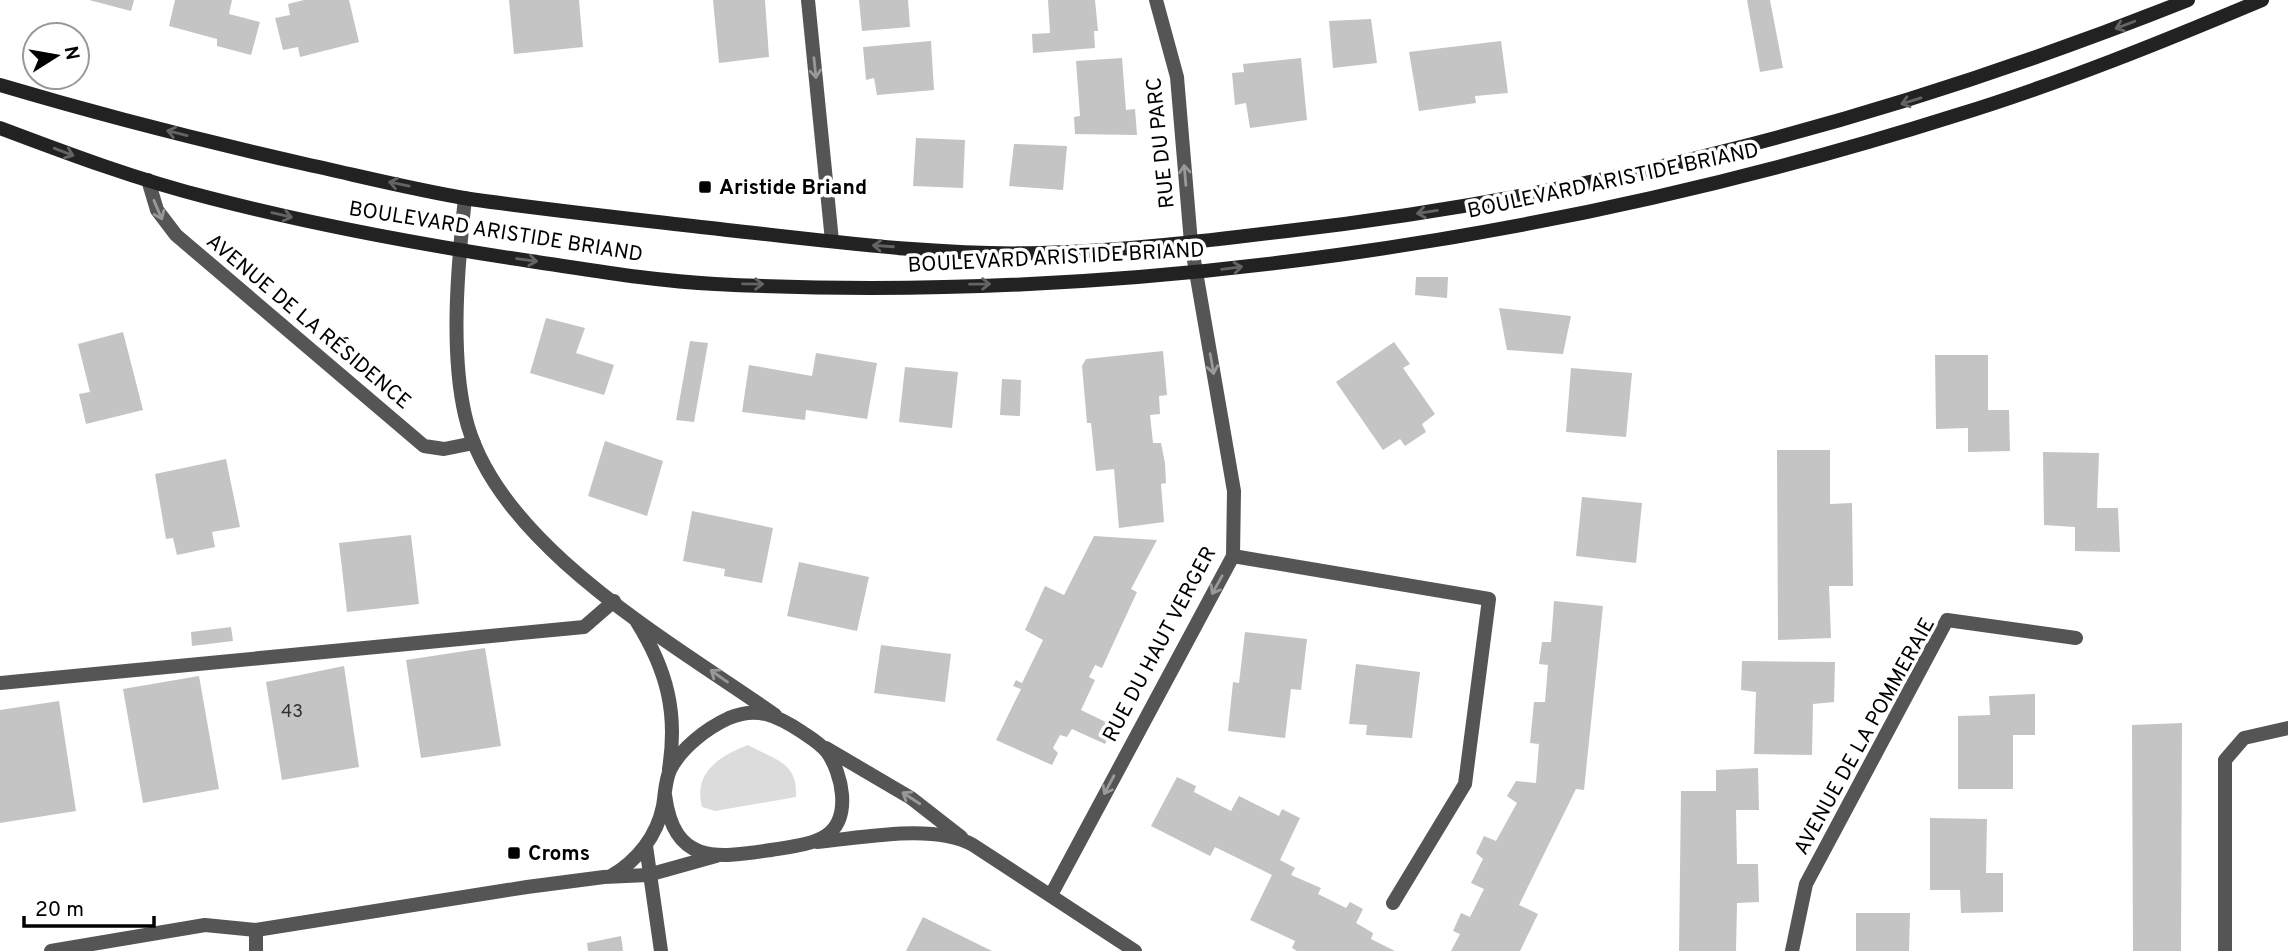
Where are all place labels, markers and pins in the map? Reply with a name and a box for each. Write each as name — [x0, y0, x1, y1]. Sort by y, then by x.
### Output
place label: Aristide Briand — [719, 175, 867, 202]
marker: Aristide Briand — [697, 179, 713, 195]
place label: Croms — [528, 841, 590, 868]
marker: Croms — [506, 845, 522, 861]

